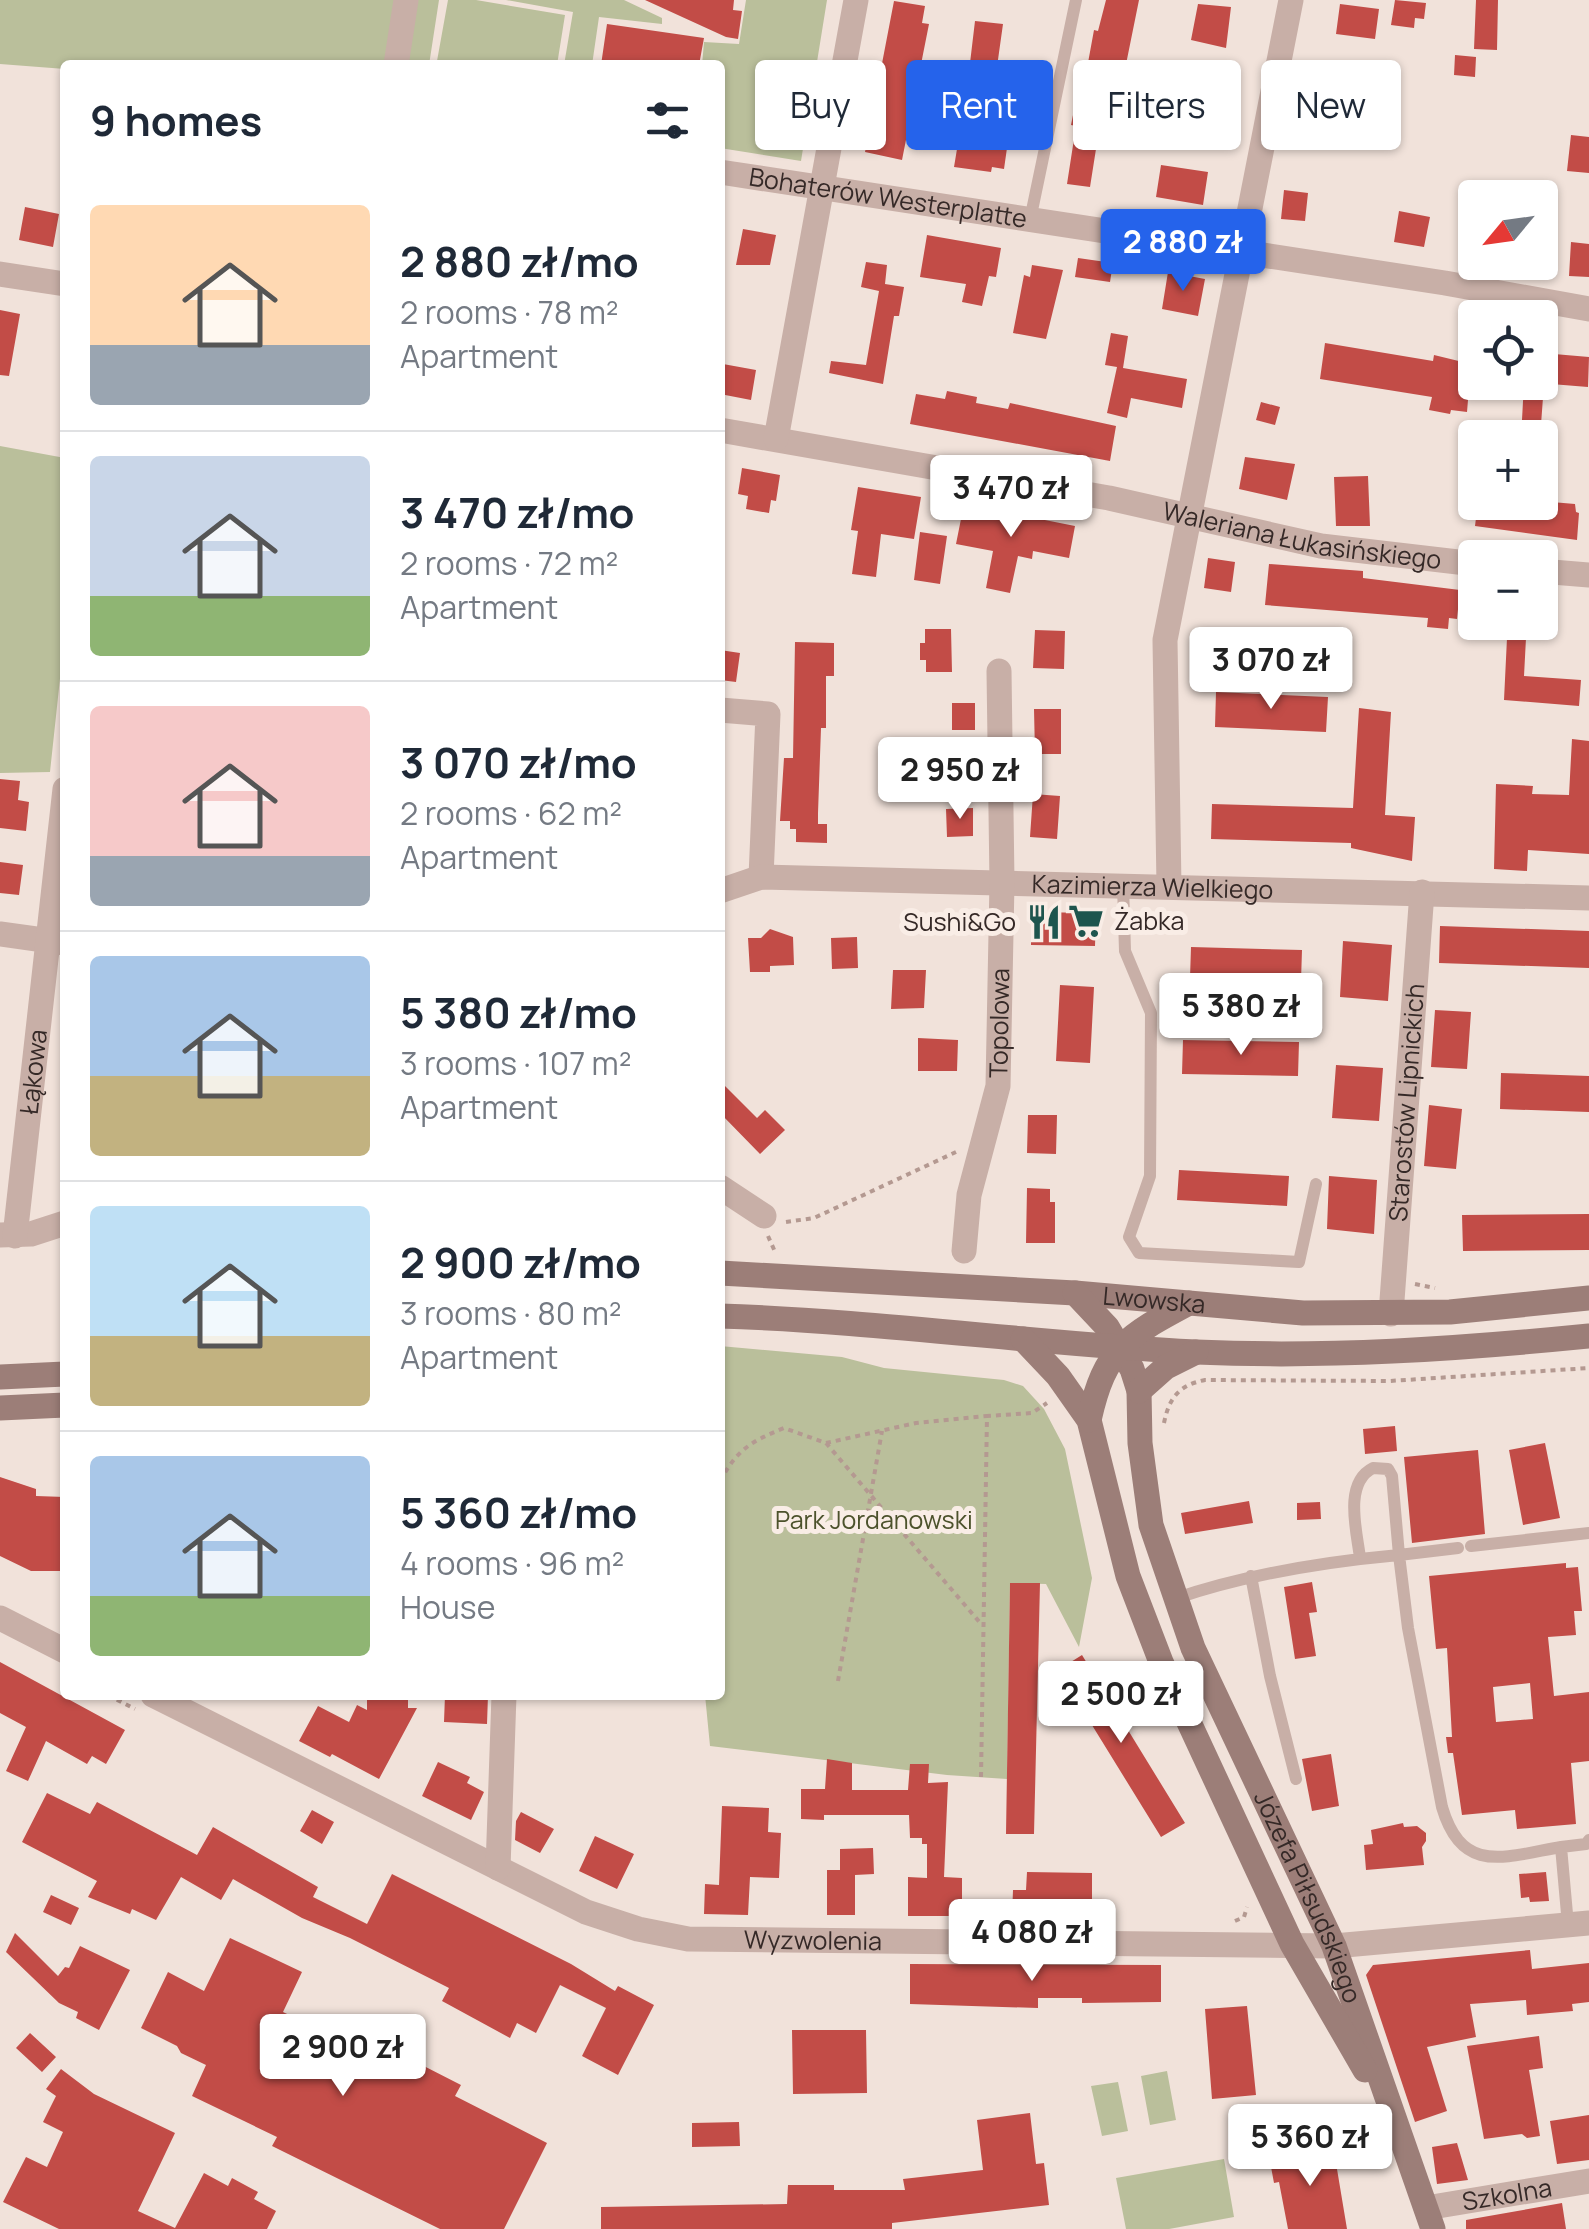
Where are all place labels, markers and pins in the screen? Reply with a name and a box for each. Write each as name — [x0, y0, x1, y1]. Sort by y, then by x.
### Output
pin: 2 880 zł — [1080, 209, 1286, 294]
pin: 3 470 zł — [908, 455, 1114, 540]
pin: 3 070 zł — [1168, 627, 1374, 712]
pin: 2 950 zł — [857, 737, 1063, 822]
supermarket icon: Żabka — [1067, 902, 1105, 940]
restaurant icon: Sushi&Go — [1025, 903, 1063, 941]
place label: Żabka — [1114, 903, 1184, 938]
place label: Sushi&Go — [903, 904, 1016, 939]
pin: 5 380 zł — [1138, 973, 1344, 1058]
pin: 2 500 zł — [1018, 1661, 1224, 1746]
pin: 4 080 zł — [929, 1899, 1135, 1984]
pin: 2 900 zł — [240, 2014, 446, 2099]
pin: 5 360 zł — [1207, 2104, 1413, 2189]

